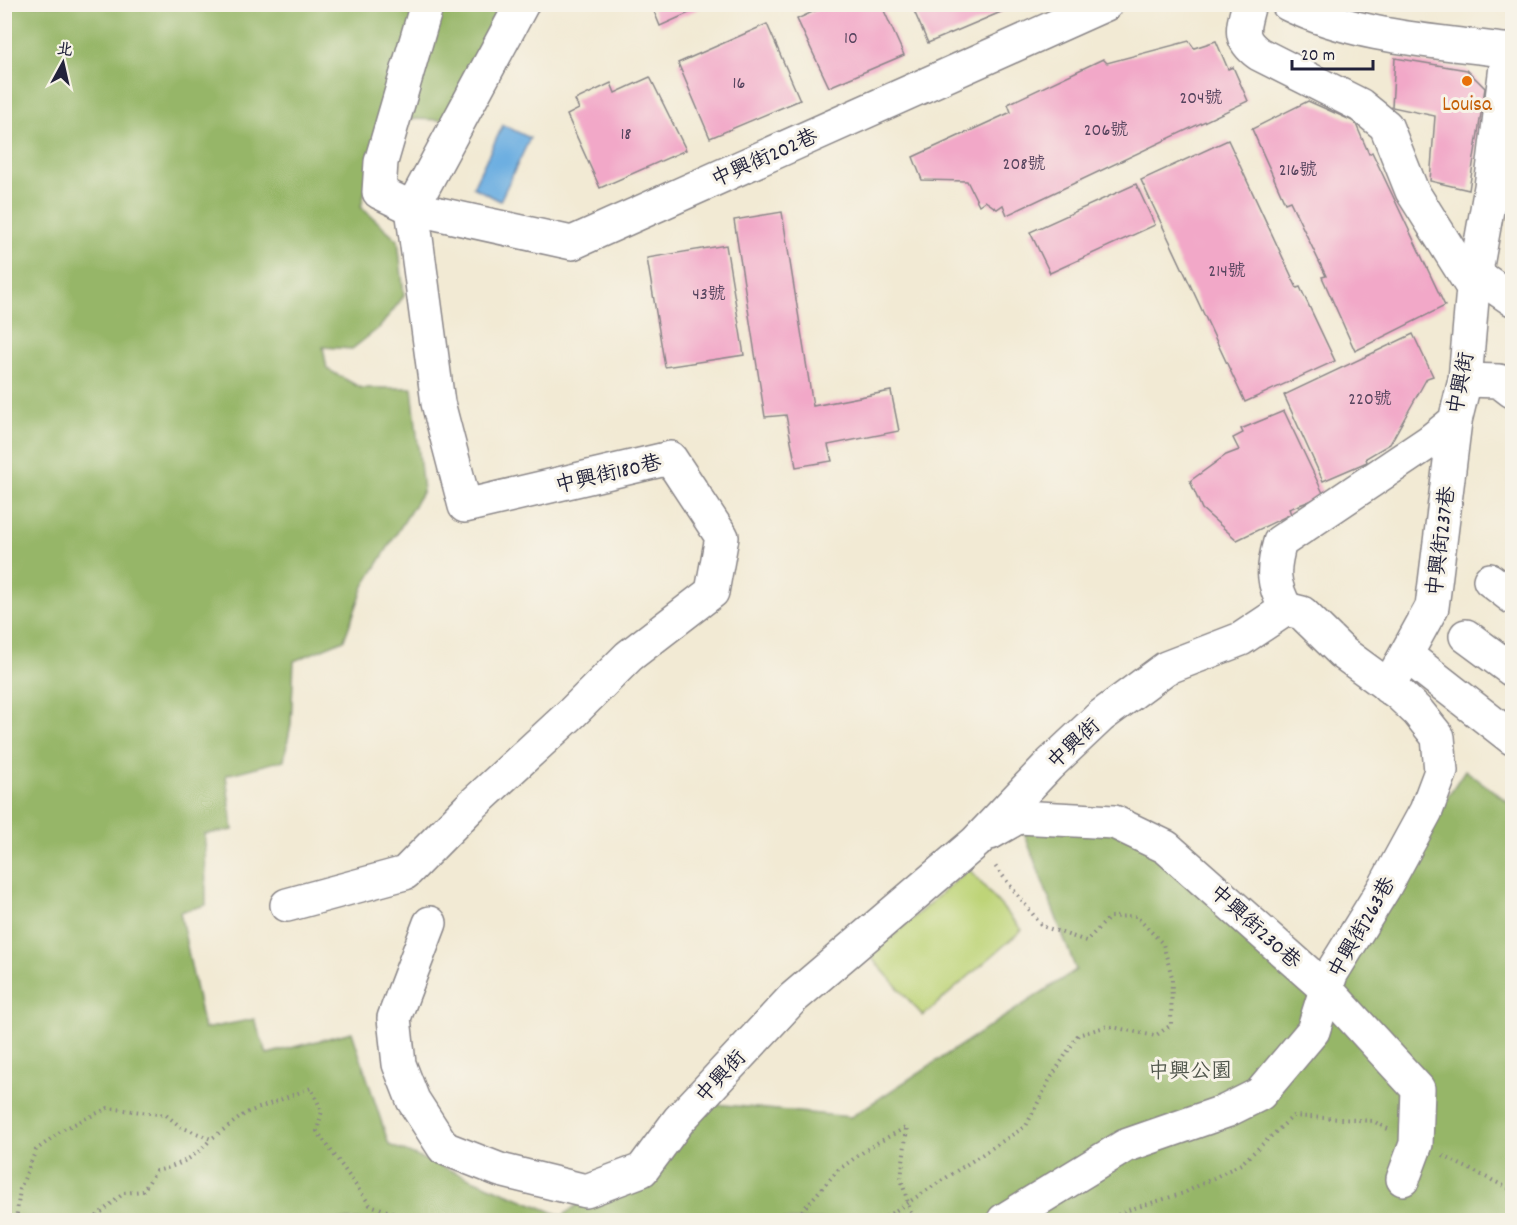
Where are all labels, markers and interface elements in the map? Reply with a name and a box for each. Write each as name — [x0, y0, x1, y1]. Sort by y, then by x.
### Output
house number: 10 — [844, 27, 858, 52]
north arrow — [33, 33, 93, 93]
scale bar — [1292, 33, 1373, 71]
text: 北 — [55, 38, 74, 63]
text: 20 m — [1301, 44, 1335, 69]
house number: 16 — [733, 72, 745, 97]
marker: Louisa — [1460, 74, 1474, 88]
house number: 204號 — [1179, 87, 1223, 112]
place label: Louisa — [1442, 91, 1493, 121]
house number: 206號 — [1084, 119, 1128, 144]
house number: 18 — [620, 123, 632, 148]
street label: 中興街202巷 — [707, 123, 823, 197]
house number: 208號 — [1003, 153, 1045, 178]
house number: 216號 — [1279, 159, 1317, 184]
house number: 214號 — [1208, 260, 1246, 285]
house number: 43號 — [692, 283, 726, 308]
street label: 中興街 — [1442, 350, 1484, 417]
house number: 220號 — [1348, 388, 1392, 413]
street label: 中興街180巷 — [552, 449, 665, 503]
street label: 中興街237巷 — [1421, 485, 1465, 598]
street label: 中興街 — [1042, 713, 1108, 778]
street label: 中興街263巷 — [1322, 872, 1405, 985]
street label: 中興街230巷 — [1202, 879, 1306, 978]
street label: 中興街 — [690, 1045, 755, 1111]
park label: 中興公園 — [1148, 1058, 1232, 1088]

